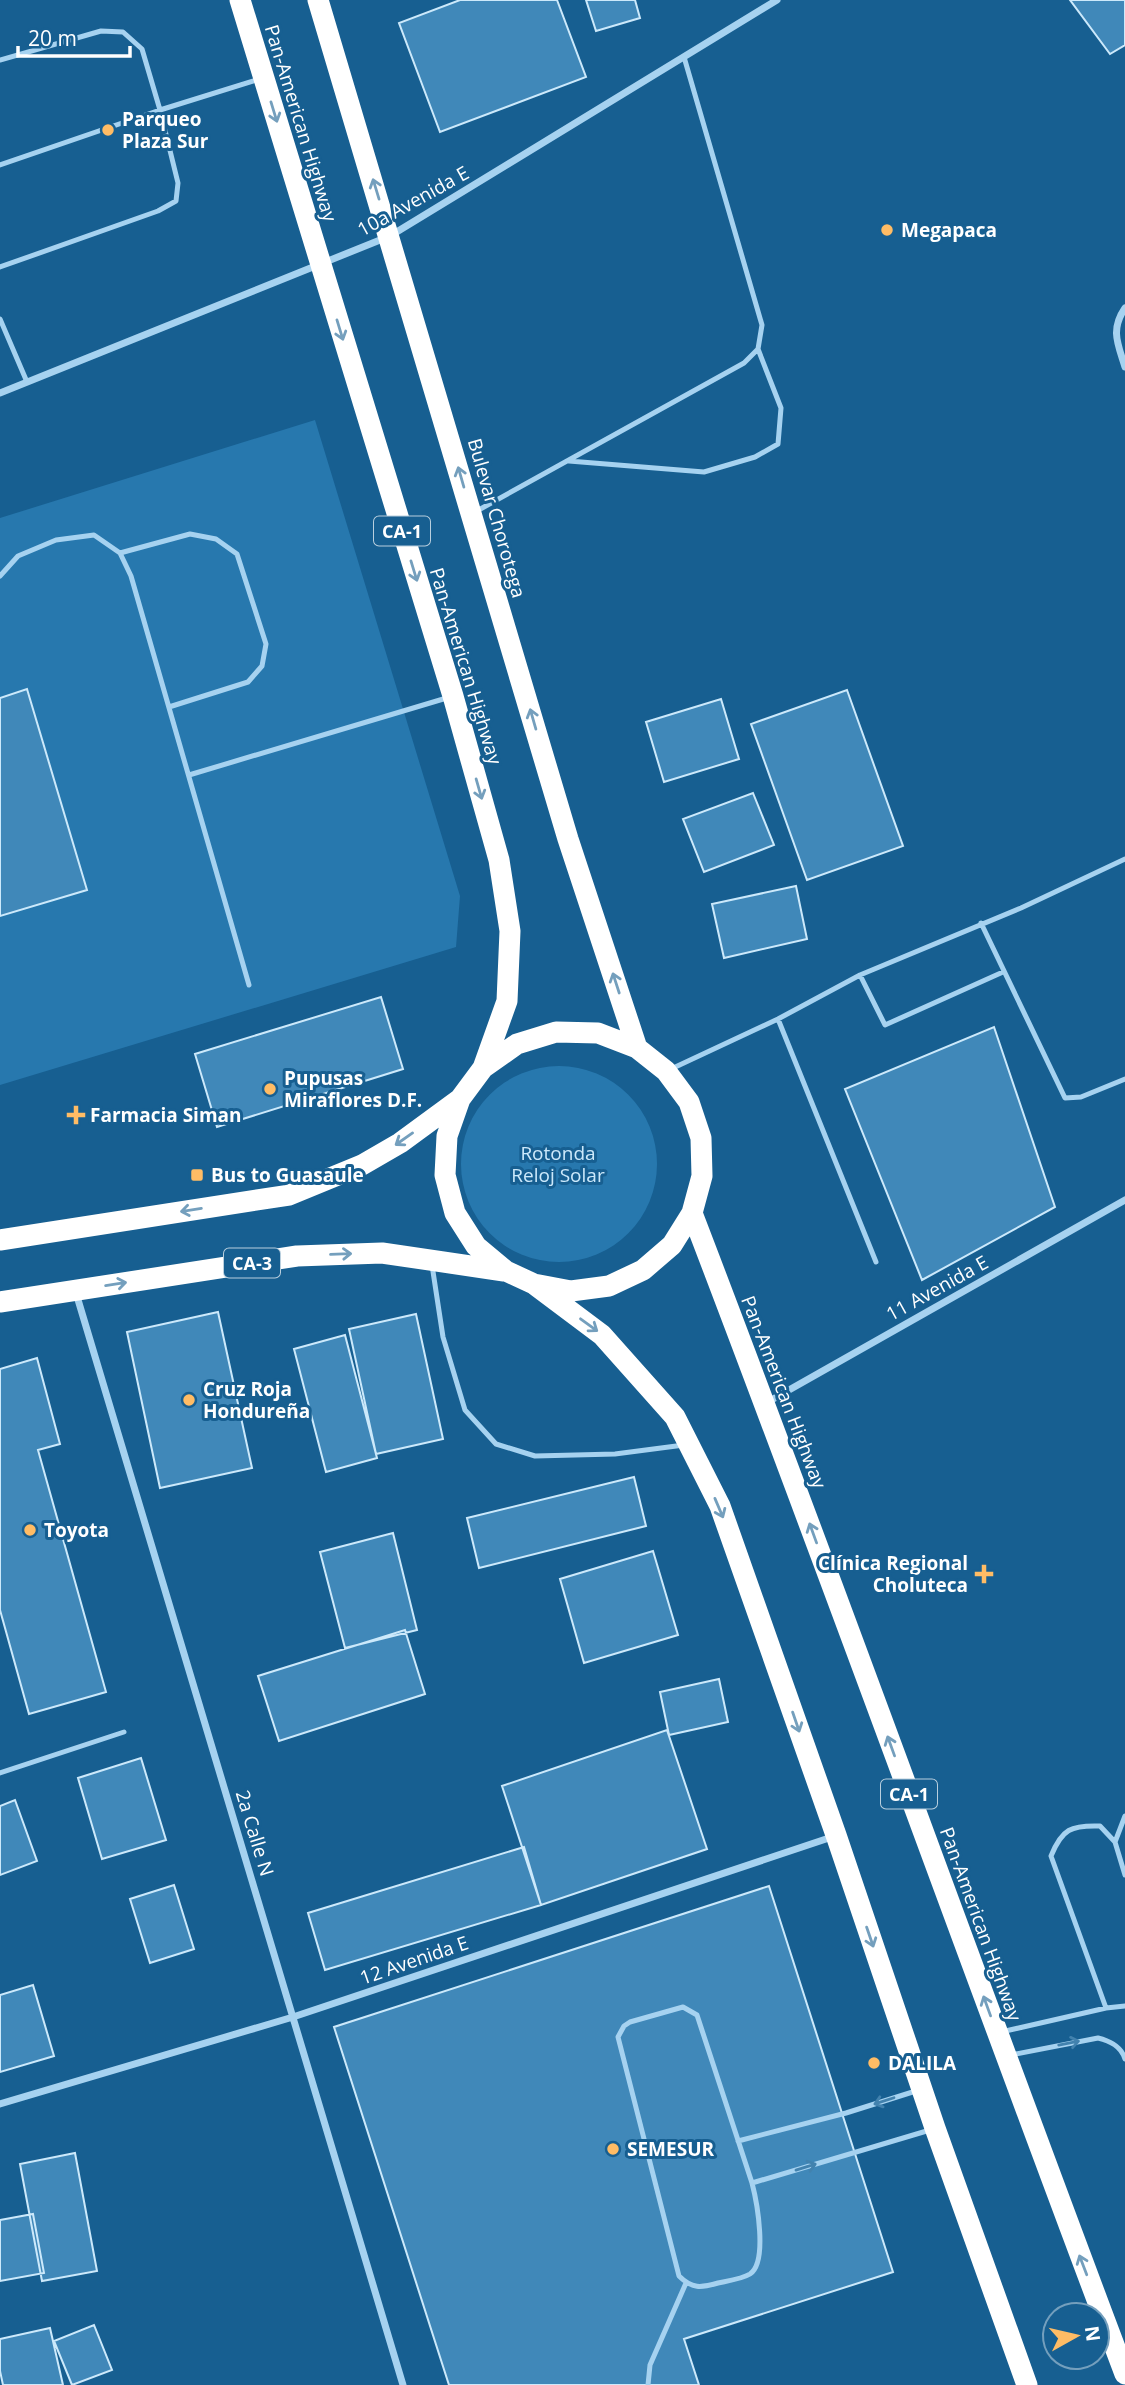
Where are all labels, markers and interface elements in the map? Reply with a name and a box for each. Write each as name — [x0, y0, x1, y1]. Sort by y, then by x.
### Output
scale bar — [18, 14, 130, 58]
street label: Pan-American Highway — [259, 21, 343, 225]
text: 20 m — [28, 24, 77, 52]
one-way arrow — [268, 101, 281, 123]
place label: Parqueo Plaza Sur — [122, 106, 209, 154]
marker: Parqueo Plaza Sur — [100, 122, 116, 138]
street label: 10a Avenida E — [353, 160, 473, 242]
one-way arrow — [368, 178, 381, 200]
place label: Megapaca — [901, 217, 997, 243]
marker: Megapaca — [879, 222, 895, 238]
one-way arrow — [334, 319, 347, 341]
street label: Bulevar Chorotega — [462, 435, 532, 601]
one-way arrow — [454, 467, 467, 489]
road number: CA-1 — [374, 516, 430, 546]
one-way arrow — [409, 559, 422, 581]
street label: Pan-American Highway — [424, 564, 508, 768]
one-way arrow — [525, 708, 538, 730]
one-way arrow — [473, 777, 486, 800]
one-way arrow — [609, 972, 621, 994]
place label: Pupusas Miraflores D.F. — [284, 1065, 422, 1113]
marker: Pupusas Miraflores D.F. — [262, 1081, 278, 1097]
place label: Farmacia Siman — [90, 1102, 242, 1128]
marker: Farmacia Siman — [68, 1107, 84, 1123]
one-way arrow — [395, 1132, 415, 1146]
park label: Rotonda Reloj Solar — [511, 1140, 605, 1188]
place label: Bus to Guasaule — [211, 1162, 364, 1188]
marker: Bus to Guasaule — [189, 1167, 205, 1183]
one-way arrow — [180, 1204, 203, 1217]
road number: CA-3 — [224, 1248, 280, 1278]
one-way arrow — [329, 1248, 352, 1261]
street label: 11 Avenida E — [881, 1249, 993, 1327]
one-way arrow — [104, 1277, 127, 1290]
street label: Pan-American Highway — [735, 1292, 833, 1493]
one-way arrow — [579, 1318, 598, 1332]
place label: Cruz Roja Hondureña — [203, 1376, 310, 1424]
marker: Cruz Roja Hondureña — [181, 1392, 197, 1408]
one-way arrow — [714, 1496, 727, 1518]
place label: Toyota — [44, 1517, 109, 1543]
marker: Toyota — [22, 1522, 38, 1538]
one-way arrow — [805, 1522, 818, 1544]
place label: Clínica Regional Choluteca — [818, 1550, 968, 1598]
marker: Clínica Regional Choluteca — [974, 1564, 994, 1584]
one-way arrow — [791, 1710, 803, 1732]
one-way arrow — [884, 1736, 896, 1758]
road number: CA-1 — [881, 1779, 937, 1808]
street label: 2a Calle N — [230, 1787, 280, 1879]
street label: Pan-American Highway — [934, 1824, 1028, 2025]
one-way arrow — [865, 1925, 877, 1947]
street label: 12 Avenida E — [356, 1929, 472, 1991]
one-way arrow — [979, 1995, 992, 2017]
one-way arrow — [1057, 2036, 1080, 2050]
place label: DALILA — [888, 2050, 957, 2076]
marker: DALILA — [866, 2055, 882, 2071]
one-way arrow — [873, 2096, 895, 2108]
place label: SEMESUR — [627, 2136, 714, 2162]
marker: SEMESUR — [605, 2141, 621, 2157]
one-way arrow — [795, 2159, 817, 2172]
one-way arrow — [1076, 2254, 1089, 2276]
north arrow — [1041, 2301, 1111, 2371]
text: N — [1079, 2324, 1107, 2343]

